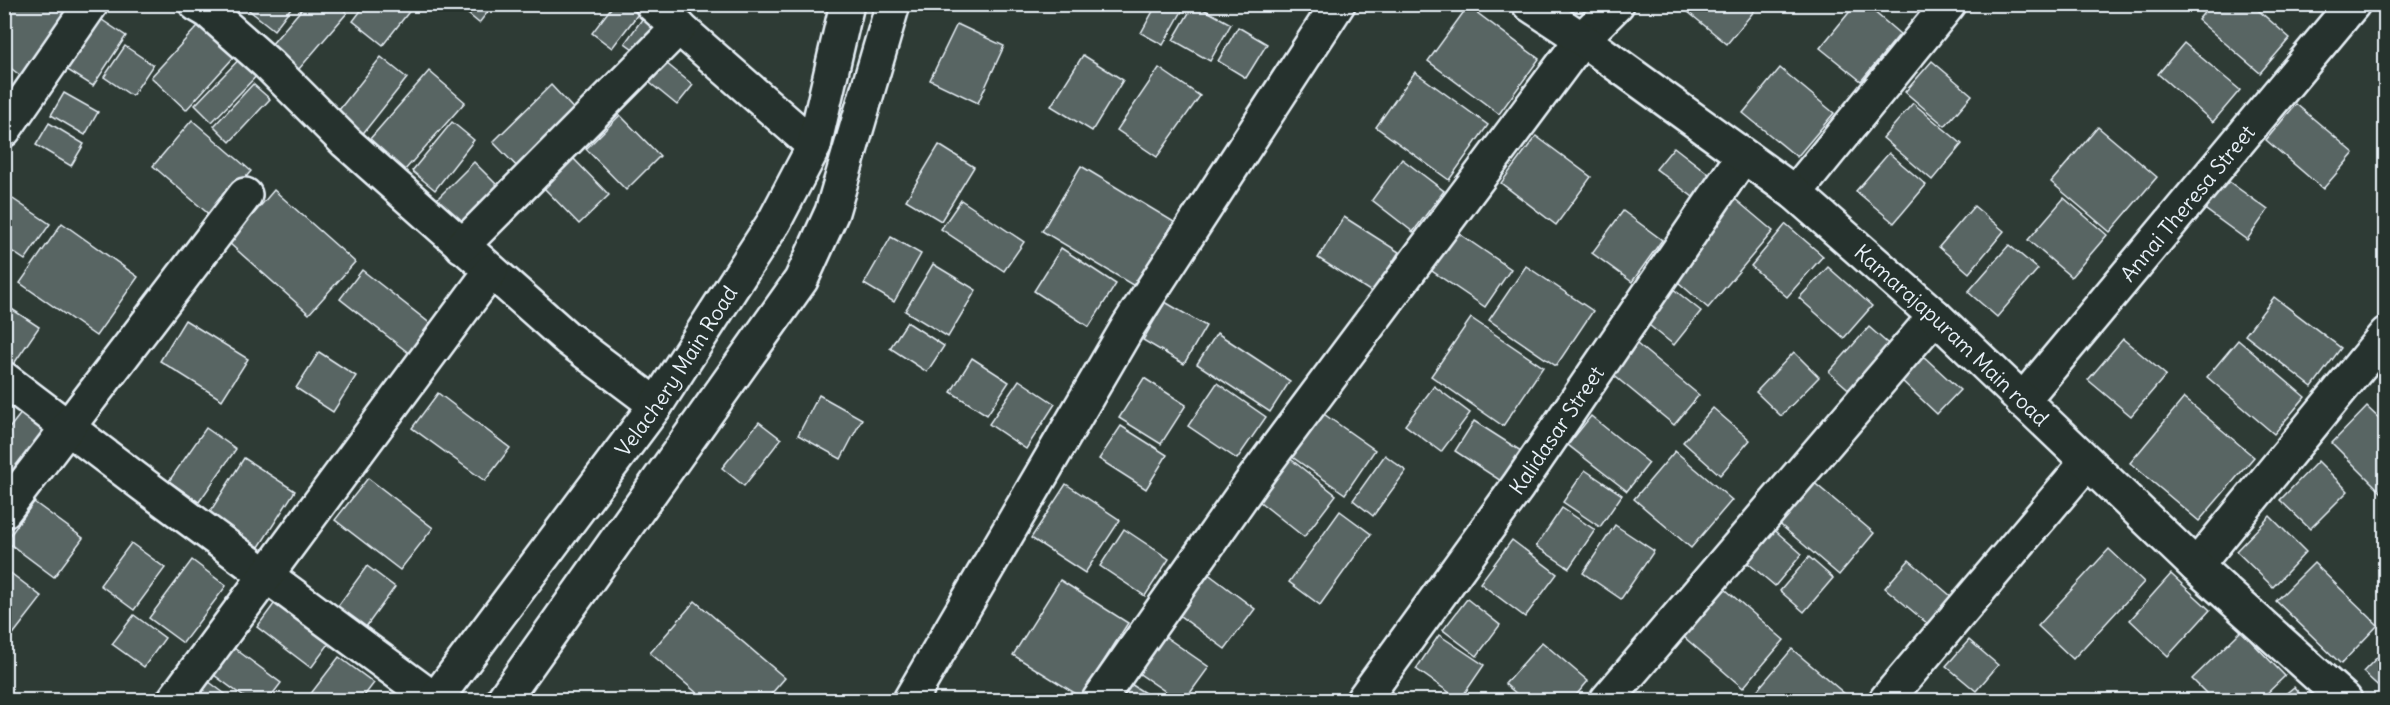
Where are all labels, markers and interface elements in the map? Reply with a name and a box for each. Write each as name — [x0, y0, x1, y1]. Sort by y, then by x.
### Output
street label: Annai Theresa Street — [2114, 119, 2260, 287]
street label: Kamarajapuram Main road — [1849, 238, 2055, 432]
street label: Velachery Main Road — [609, 281, 743, 462]
street label: Kalidasar Street — [1503, 360, 1610, 500]

